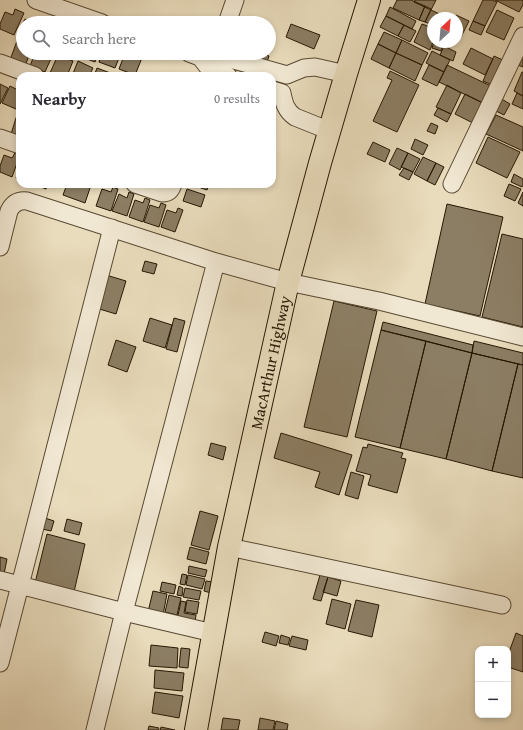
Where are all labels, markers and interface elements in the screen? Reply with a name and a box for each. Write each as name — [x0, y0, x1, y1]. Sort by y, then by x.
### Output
north arrow — [427, 12, 463, 48]
search box — [16, 16, 276, 60]
icon: search — [30, 27, 52, 49]
text: Search here — [62, 28, 136, 49]
text: Nearby — [32, 86, 86, 111]
text: 0 results — [214, 89, 260, 108]
street label: MacArthur Highway — [244, 293, 297, 432]
map controls — [475, 646, 511, 718]
button: + — [475, 646, 511, 682]
button: − — [475, 682, 511, 718]

